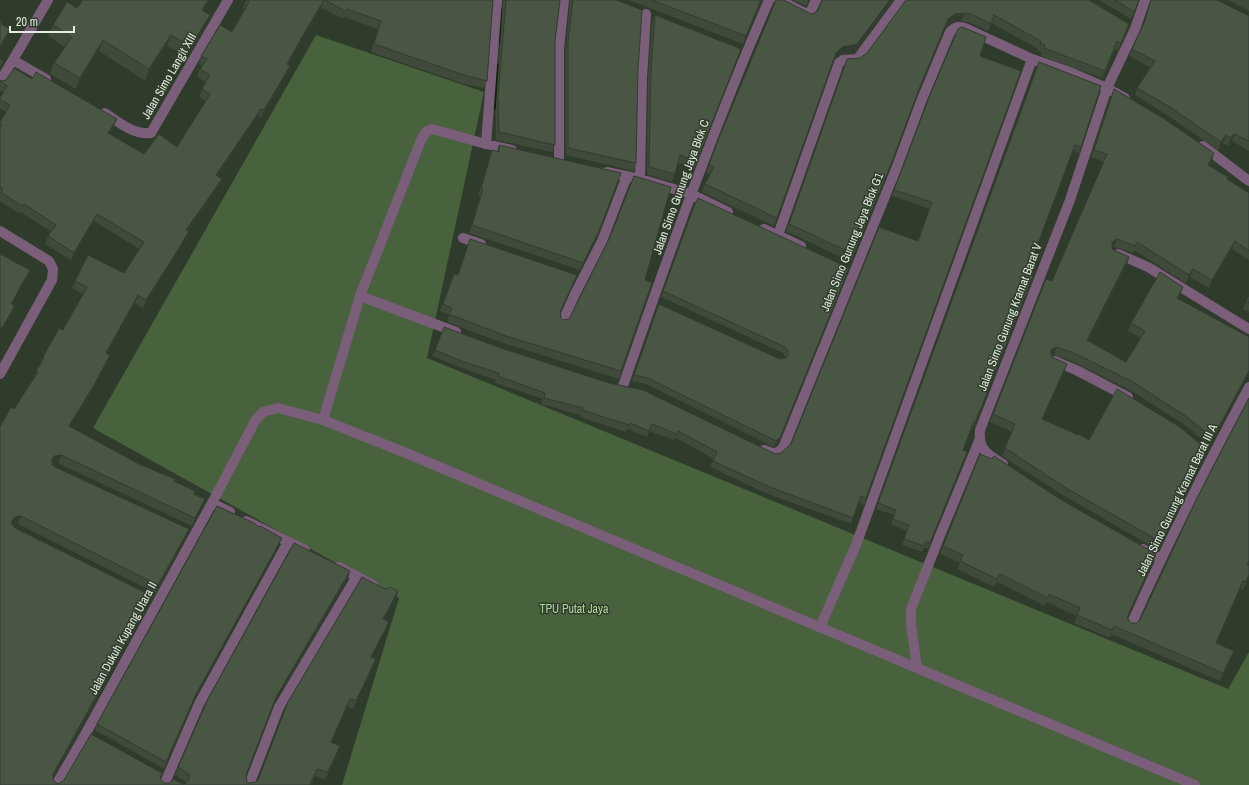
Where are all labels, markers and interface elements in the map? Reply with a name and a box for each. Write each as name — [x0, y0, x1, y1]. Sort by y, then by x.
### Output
scale bar — [10, 8, 74, 34]
text: 20 m — [16, 14, 38, 30]
street label: Jalan Simo Langit XIII — [138, 30, 200, 122]
street label: Jalan Simo Gunung Jaya Blok C — [649, 117, 713, 257]
street label: Jalan Simo Gunung Jaya Blok G1 — [817, 170, 887, 314]
street label: Jalan Simo Gunung Kramat Barat V — [974, 240, 1046, 393]
street label: Jalan Simo Gunung Kramat Barat III A — [1133, 421, 1221, 579]
street label: Jalan Dukuh Kupang Utara II — [85, 579, 161, 697]
park label: TPU Putat Jaya — [540, 601, 609, 617]

